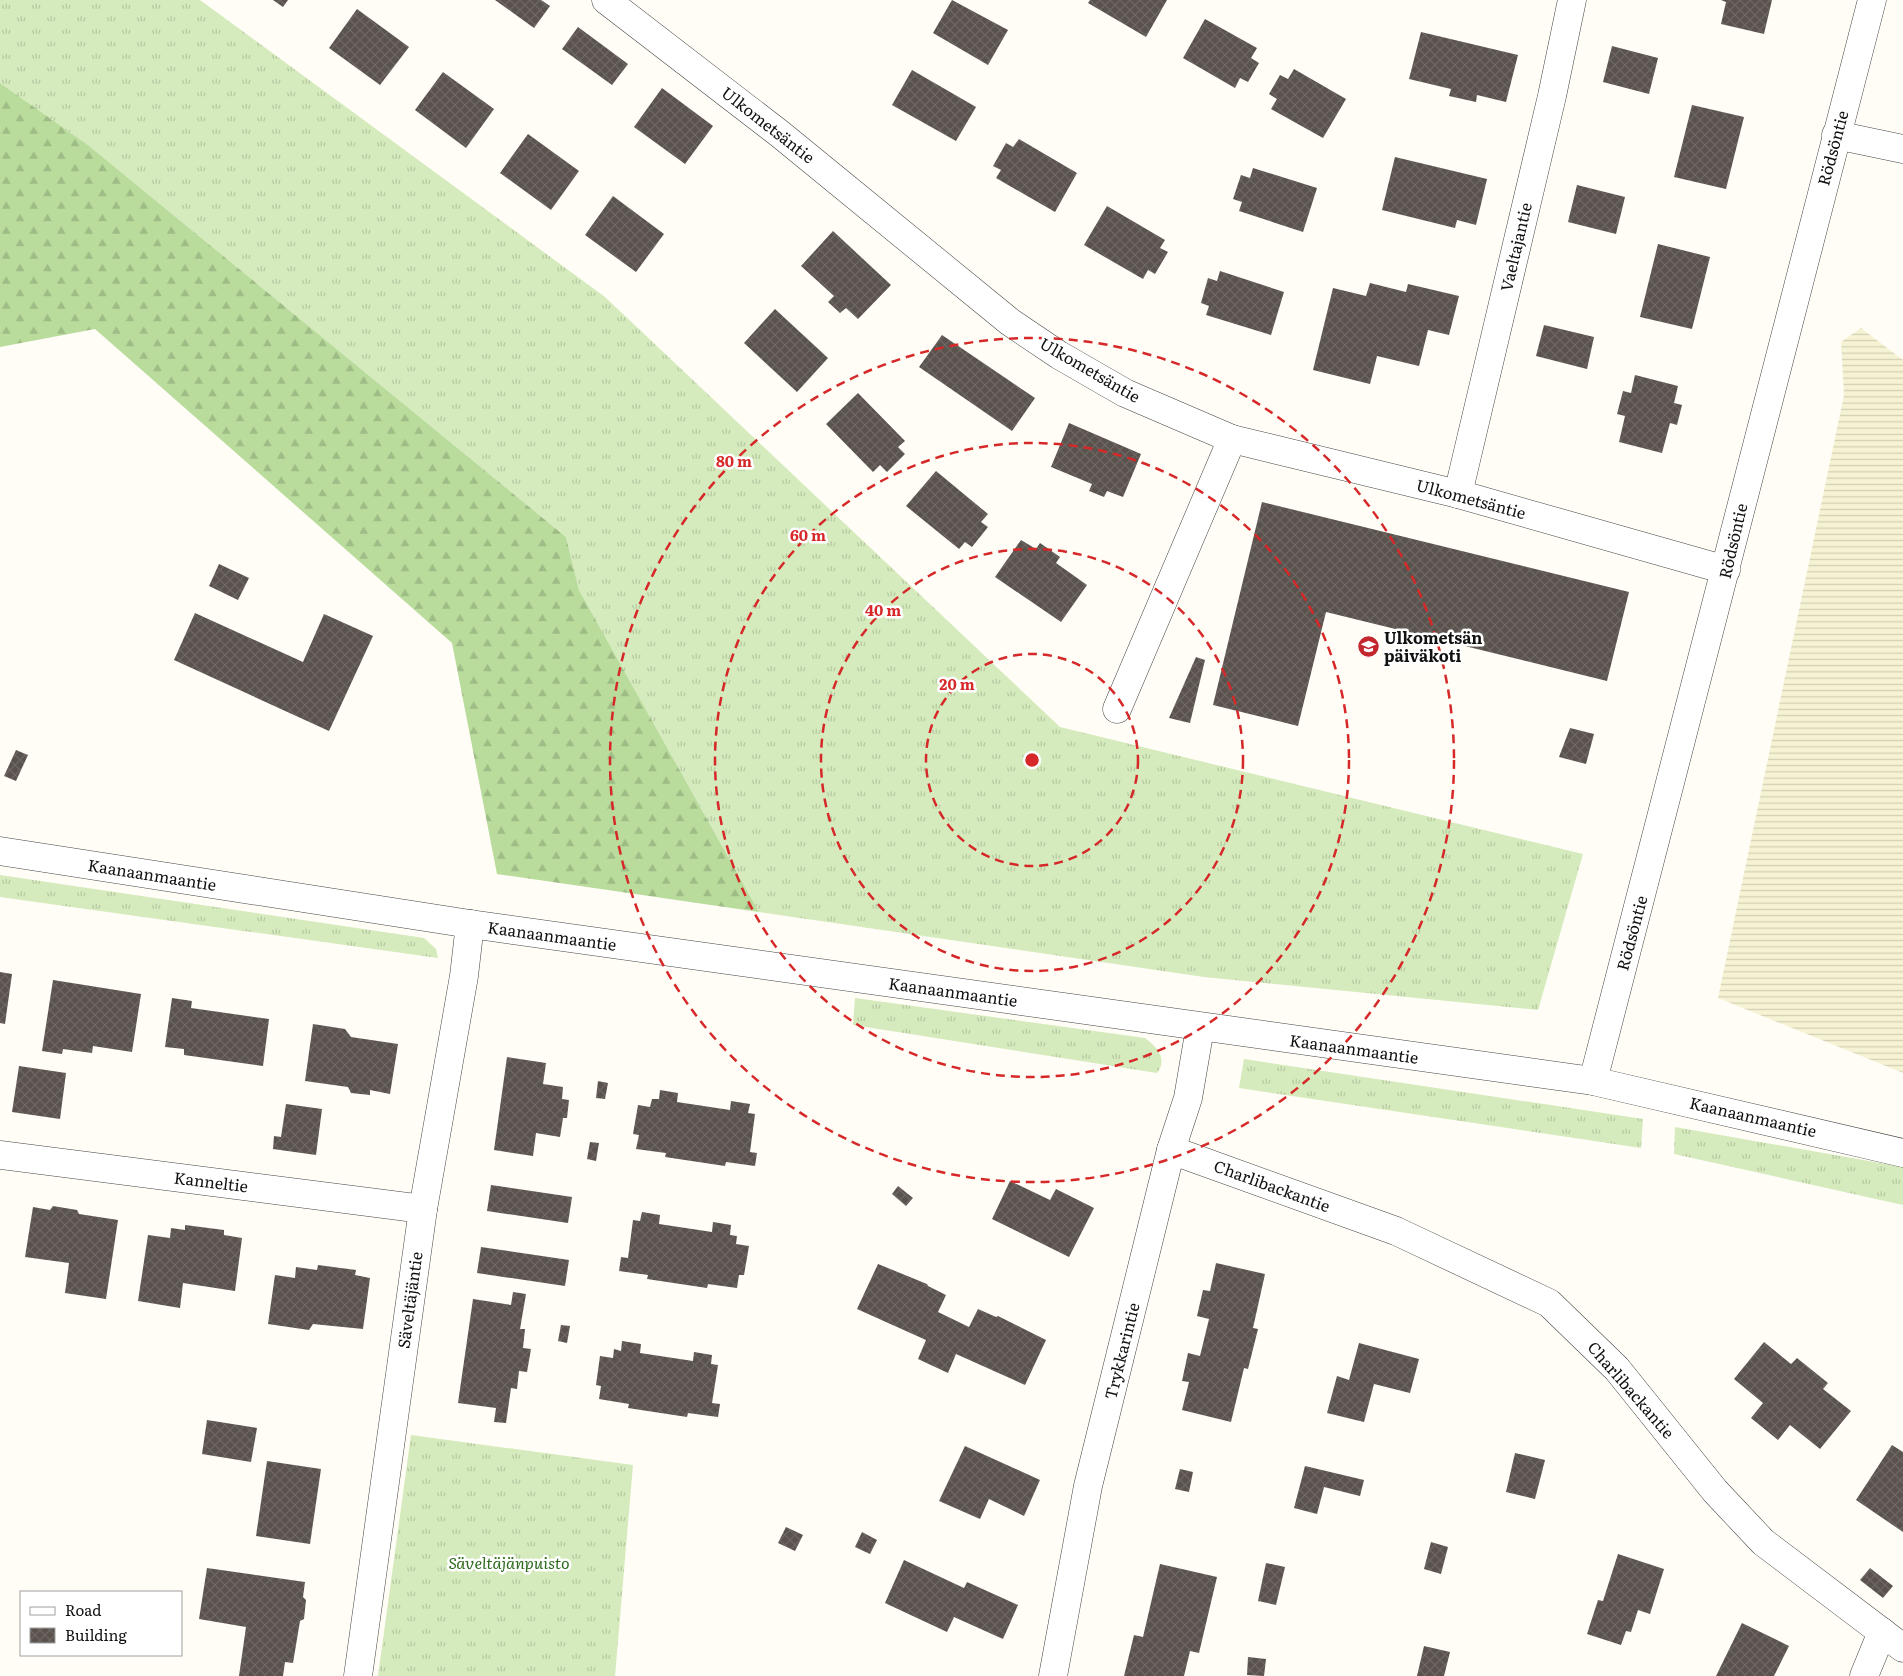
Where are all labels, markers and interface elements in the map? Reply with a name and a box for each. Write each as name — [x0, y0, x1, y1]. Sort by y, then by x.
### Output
street label: Ulkometsäntie — [717, 80, 820, 168]
street label: Rödsöntie — [1810, 107, 1854, 188]
street label: Vaeltajantie — [1493, 200, 1537, 294]
street label: Ulkometsäntie — [1036, 331, 1145, 408]
text: 80 m — [716, 449, 752, 472]
street label: Ulkometsäntie — [1414, 472, 1529, 524]
street label: Rödsöntie — [1712, 501, 1752, 581]
text: 60 m — [790, 523, 826, 546]
text: 40 m — [865, 598, 901, 621]
place label: Ulkometsän päiväkoti — [1384, 625, 1482, 667]
school or university icon: Ulkometsän päiväkoti — [1356, 635, 1380, 659]
text: 20 m — [939, 672, 975, 695]
centre of rings — [1023, 751, 1041, 769]
street label: Kaanaanmaantie — [86, 852, 218, 896]
street label: Rödsöntie — [1609, 892, 1653, 973]
street label: Kaanaanmaantie — [486, 914, 618, 956]
street label: Kaanaanmaantie — [887, 970, 1019, 1012]
street label: Kaanaanmaantie — [1288, 1027, 1420, 1069]
street label: Kaanaanmaantie — [1687, 1090, 1819, 1142]
street label: Charlibackantie — [1211, 1153, 1334, 1217]
street label: Kanneltie — [173, 1165, 250, 1197]
street label: Säveltäjäntie — [390, 1250, 428, 1350]
street label: Trykkarintie — [1097, 1300, 1145, 1402]
street label: Charlibackantie — [1583, 1335, 1681, 1443]
park label: Säveltäjänpuisto — [448, 1550, 570, 1574]
legend — [20, 1591, 182, 1656]
text: Road — [65, 1598, 101, 1621]
text: Building — [65, 1623, 127, 1646]

